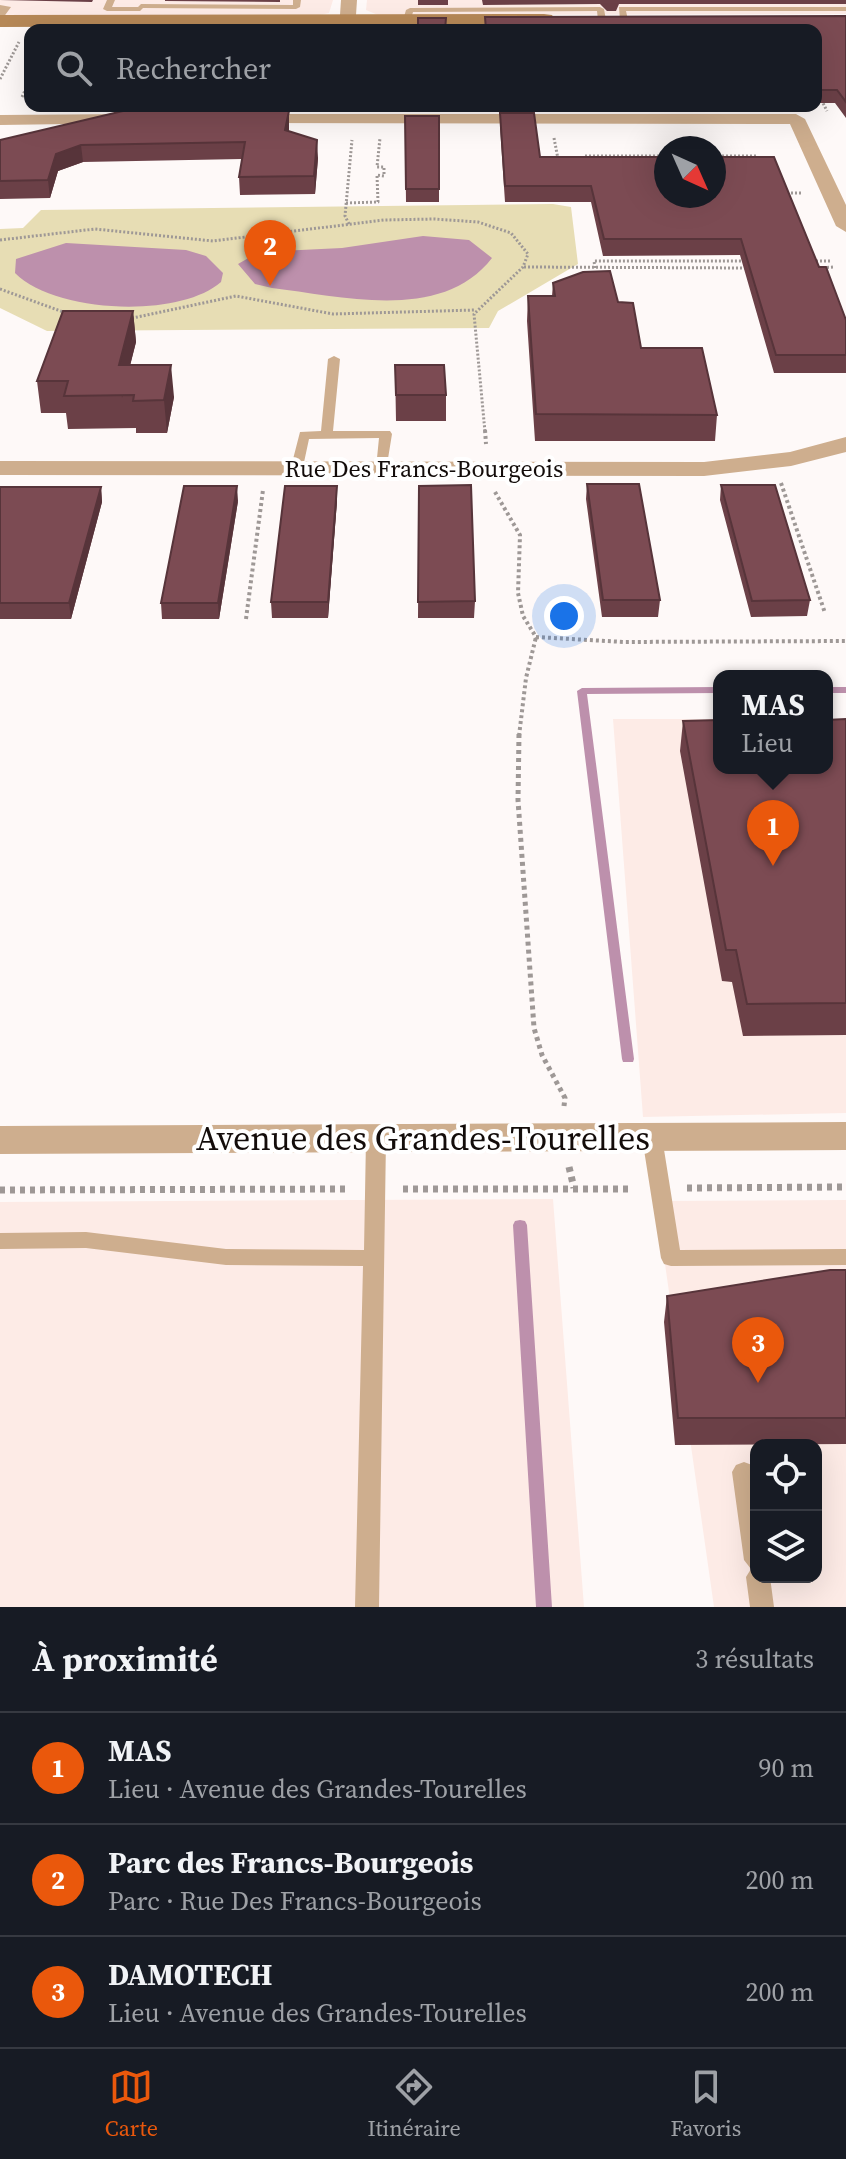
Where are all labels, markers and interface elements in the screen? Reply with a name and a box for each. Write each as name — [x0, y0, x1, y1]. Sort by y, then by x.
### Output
search box — [24, 24, 822, 112]
icon: search — [52, 46, 96, 90]
text: Rechercher — [116, 48, 271, 89]
north arrow — [654, 136, 726, 208]
pin: 2 — [244, 220, 296, 286]
street label: Rue Des Francs-Bourgeois — [285, 452, 563, 485]
your location — [544, 596, 584, 636]
popup — [713, 670, 833, 774]
text: MAS — [741, 684, 805, 725]
text: Lieu — [741, 725, 793, 761]
pin: 1 — [747, 800, 799, 866]
street label: Avenue des Grandes-Tourelles — [196, 1115, 650, 1161]
pin: 3 — [732, 1317, 784, 1383]
map controls — [750, 1439, 822, 1583]
button: locate — [750, 1439, 822, 1511]
button: layers — [750, 1511, 822, 1583]
text: À proximité — [32, 1636, 218, 1682]
text: 3 résultats — [695, 1641, 814, 1677]
text: MAS — [108, 1730, 171, 1771]
text: 1 — [51, 1750, 65, 1786]
text: 90 m — [759, 1750, 814, 1786]
text: Lieu · Avenue des Grandes-Tourelles — [108, 1771, 527, 1807]
text: Parc des Francs-Bourgeois — [108, 1842, 474, 1883]
text: 2 — [51, 1862, 65, 1898]
text: 200 m — [746, 1862, 814, 1898]
text: Parc · Rue Des Francs-Bourgeois — [108, 1883, 482, 1919]
text: DAMOTECH — [108, 1954, 272, 1995]
text: 3 — [51, 1974, 65, 2010]
text: 200 m — [746, 1974, 814, 2010]
text: Lieu · Avenue des Grandes-Tourelles — [108, 1995, 527, 2031]
tab: Carte — [105, 2065, 158, 2143]
tab: Itinéraire — [367, 2065, 461, 2143]
tab: Favoris — [670, 2065, 741, 2143]

